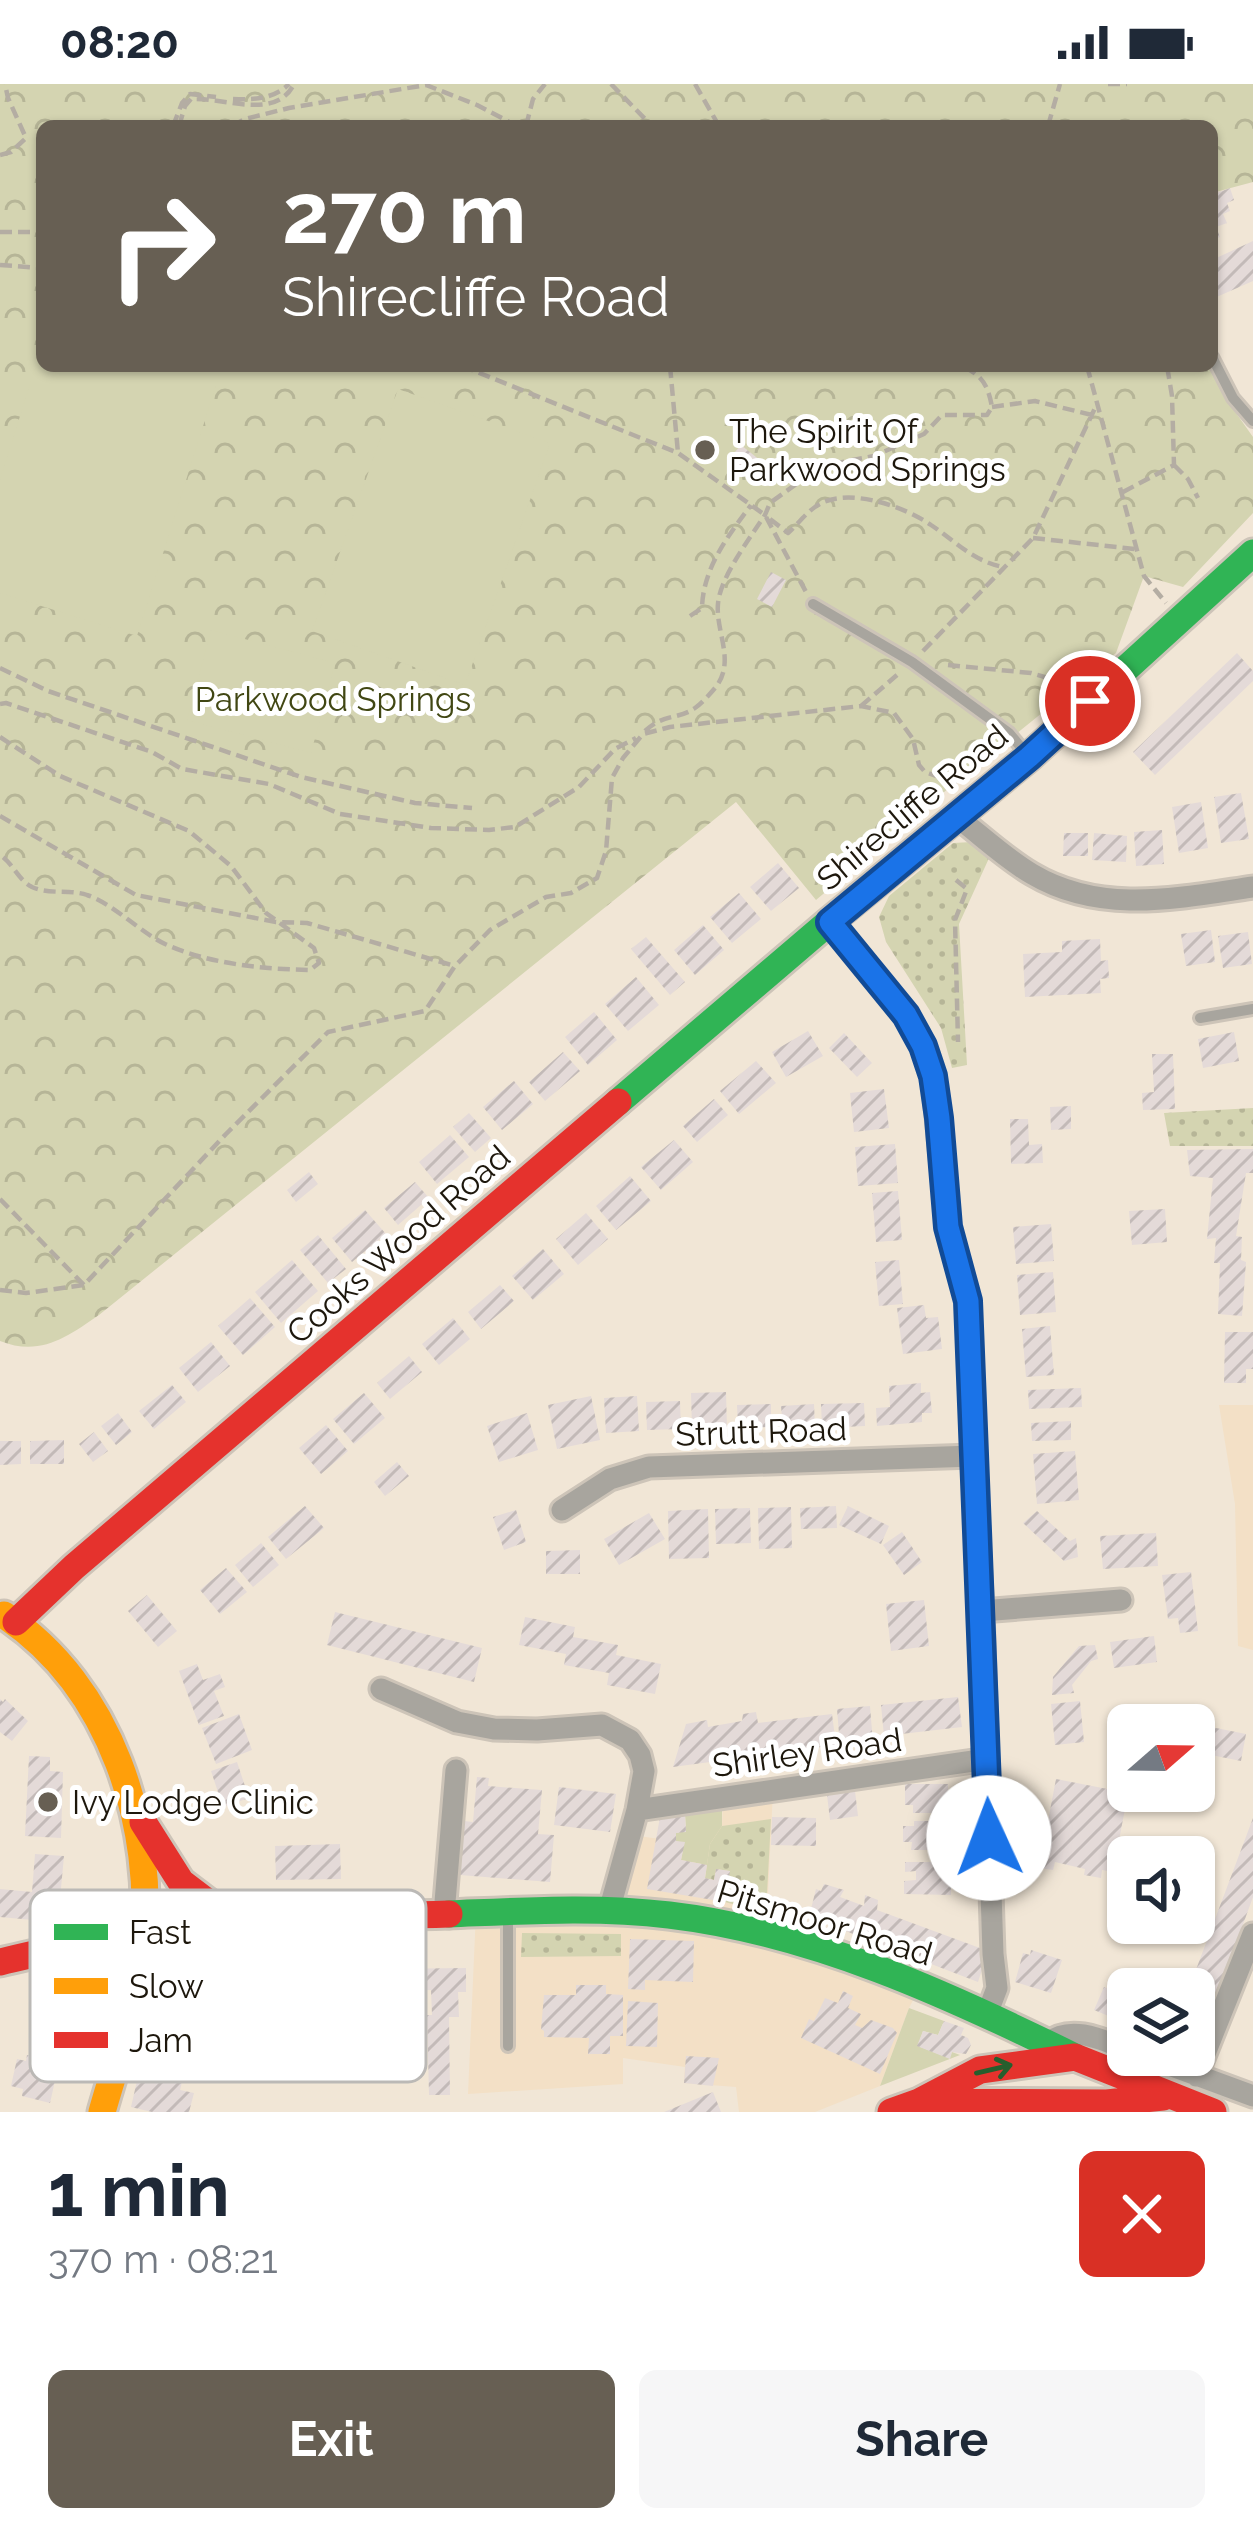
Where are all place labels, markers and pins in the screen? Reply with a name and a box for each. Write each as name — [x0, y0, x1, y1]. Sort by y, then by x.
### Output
place label: The Spirit Of Parkwood Springs — [729, 412, 1006, 489]
marker: The Spirit Of Parkwood Springs — [692, 437, 718, 463]
pin — [1039, 650, 1141, 752]
place label: Ivy Lodge Clinic — [72, 1783, 314, 1822]
marker: Ivy Lodge Clinic — [35, 1789, 61, 1815]

